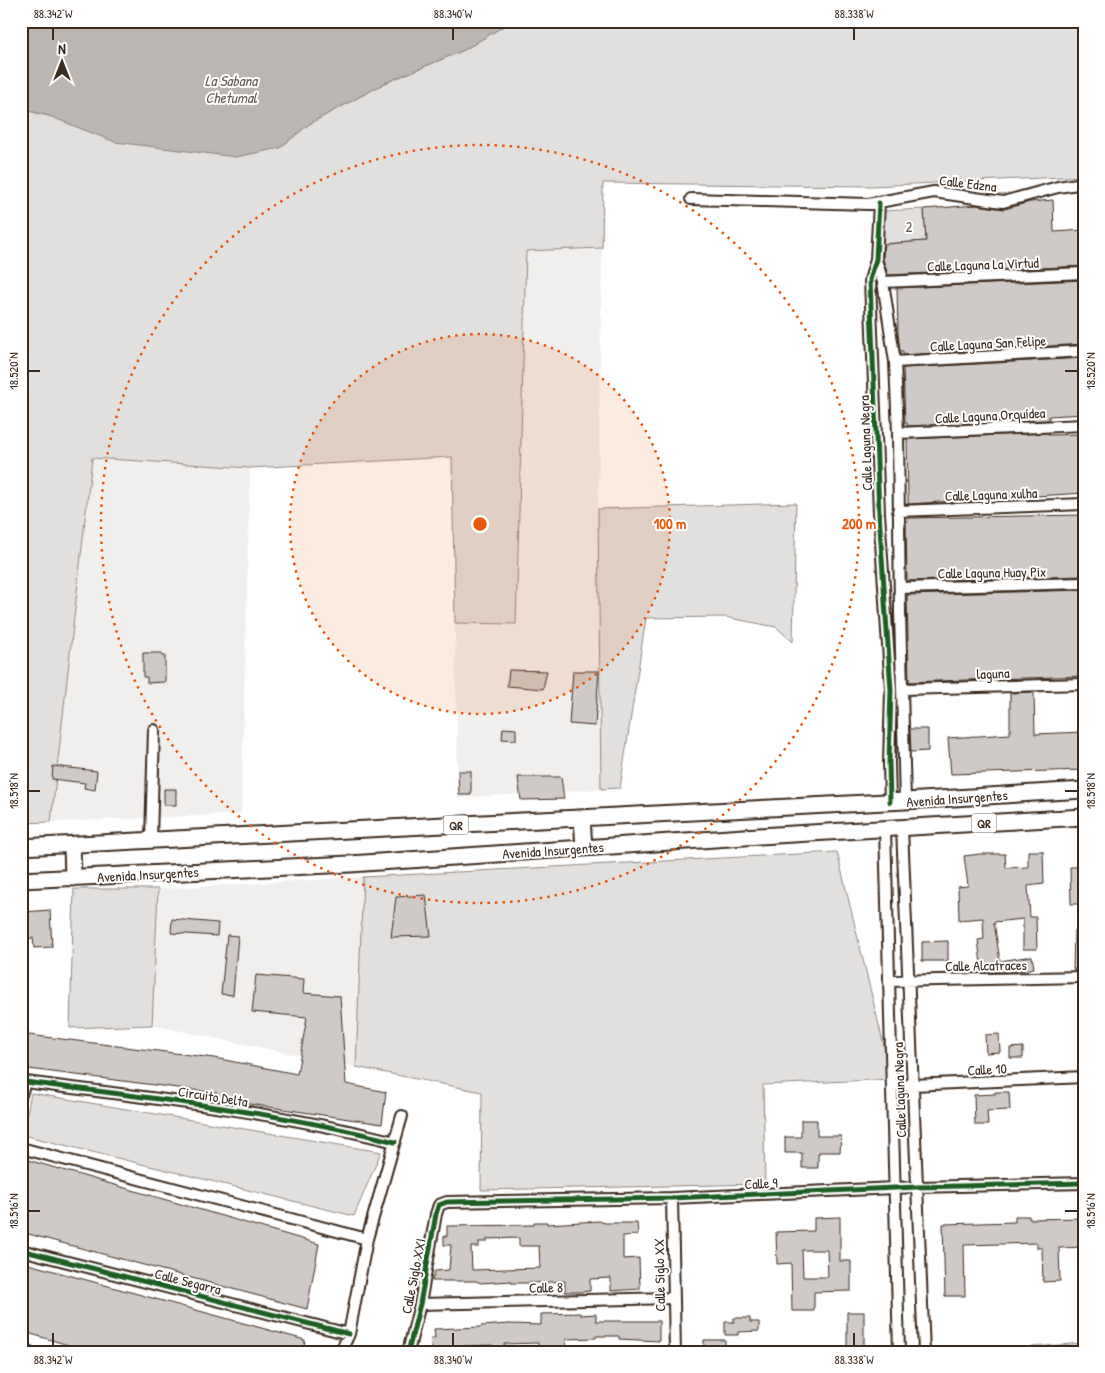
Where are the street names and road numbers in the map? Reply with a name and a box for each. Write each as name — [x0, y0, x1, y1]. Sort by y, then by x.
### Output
street label: Calle Edzna — [938, 170, 998, 196]
street label: Calle Laguna La Virtud — [927, 253, 1040, 276]
street label: Calle Laguna San Felipe — [929, 330, 1047, 357]
street label: Calle Laguna Negra — [854, 394, 877, 491]
street label: Calle Laguna Orquídea — [934, 403, 1046, 428]
street label: Calle Laguna xulha — [944, 483, 1038, 506]
street label: Calle Laguna Huay Pix — [938, 562, 1046, 583]
street label: laguna — [976, 663, 1010, 684]
street label: Avenida Insurgentes — [906, 785, 1008, 812]
road number: QR — [972, 814, 996, 832]
road number: QR — [444, 816, 468, 834]
street label: Avenida Insurgentes — [502, 837, 604, 864]
street label: Avenida Insurgentes — [97, 862, 199, 887]
street label: Calle Alcatraces — [945, 955, 1027, 975]
street label: Calle Laguna Negra — [888, 1041, 911, 1138]
street label: Calle 10 — [967, 1058, 1007, 1080]
street label: Circuito Delta — [177, 1081, 250, 1111]
street label: Calle 9 — [744, 1173, 778, 1193]
street label: Calle Siglo XXI — [396, 1237, 431, 1316]
street label: Calle Siglo XX — [649, 1238, 670, 1312]
street label: Calle Segarra — [152, 1264, 224, 1300]
street label: Calle 8 — [529, 1277, 563, 1297]

